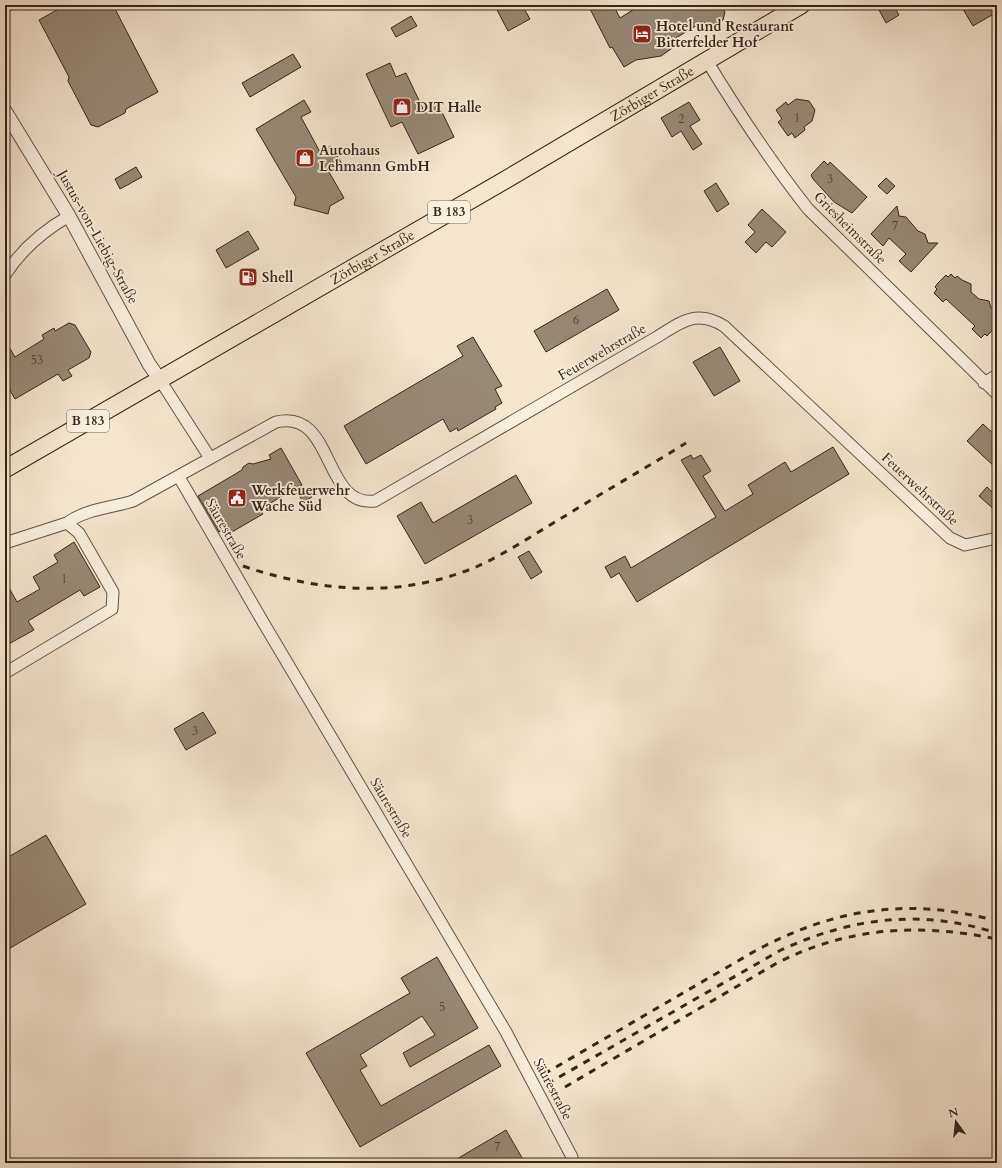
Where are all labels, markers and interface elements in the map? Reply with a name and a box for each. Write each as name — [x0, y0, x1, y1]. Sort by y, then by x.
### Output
place label: Hotel und Restaurant Bitterfelder Hof — [656, 17, 794, 52]
hotel icon: Hotel und Restaurant Bitterfelder Hof — [631, 23, 653, 45]
street label: Zörbiger Straße — [606, 61, 697, 126]
shop icon: DIT Halle — [391, 96, 413, 118]
place label: DIT Halle — [416, 98, 482, 117]
house number: 1 — [794, 110, 800, 126]
house number: 2 — [678, 111, 684, 127]
place label: Autohaus Lehmann GmbH — [319, 141, 430, 176]
shop icon: Autohaus Lehmann GmbH — [294, 147, 316, 169]
street label: Justus-von-Liebig-Straße — [52, 165, 143, 307]
house number: 3 — [827, 171, 833, 187]
street label: Griesheimstraße — [809, 187, 891, 269]
road number: B 183 — [428, 201, 470, 223]
house number: 7 — [892, 218, 898, 234]
street label: Zörbiger Straße — [326, 225, 418, 289]
fuel station icon: Shell — [237, 266, 259, 288]
place label: Shell — [262, 268, 293, 287]
house number: 6 — [573, 312, 579, 328]
street label: Feuerwehrstraße — [554, 319, 650, 385]
house number: 53 — [31, 352, 43, 368]
road number: B 183 — [67, 410, 109, 432]
street label: Feuerwehrstraße — [877, 448, 963, 530]
place label: Werkfeuerwehr Wache Süd — [250, 481, 350, 516]
public building icon: Werkfeuerwehr Wache Süd — [226, 487, 248, 509]
street label: Säurestraße — [201, 495, 251, 563]
house number: 3 — [467, 512, 473, 528]
house number: 1 — [61, 571, 67, 587]
house number: 3 — [192, 723, 198, 739]
street label: Säurestraße — [366, 774, 416, 842]
house number: 5 — [439, 999, 445, 1015]
street label: Säurestraße — [529, 1055, 577, 1123]
north arrow — [936, 1102, 976, 1142]
text: N — [947, 1104, 961, 1121]
house number: 7 — [494, 1139, 500, 1155]

